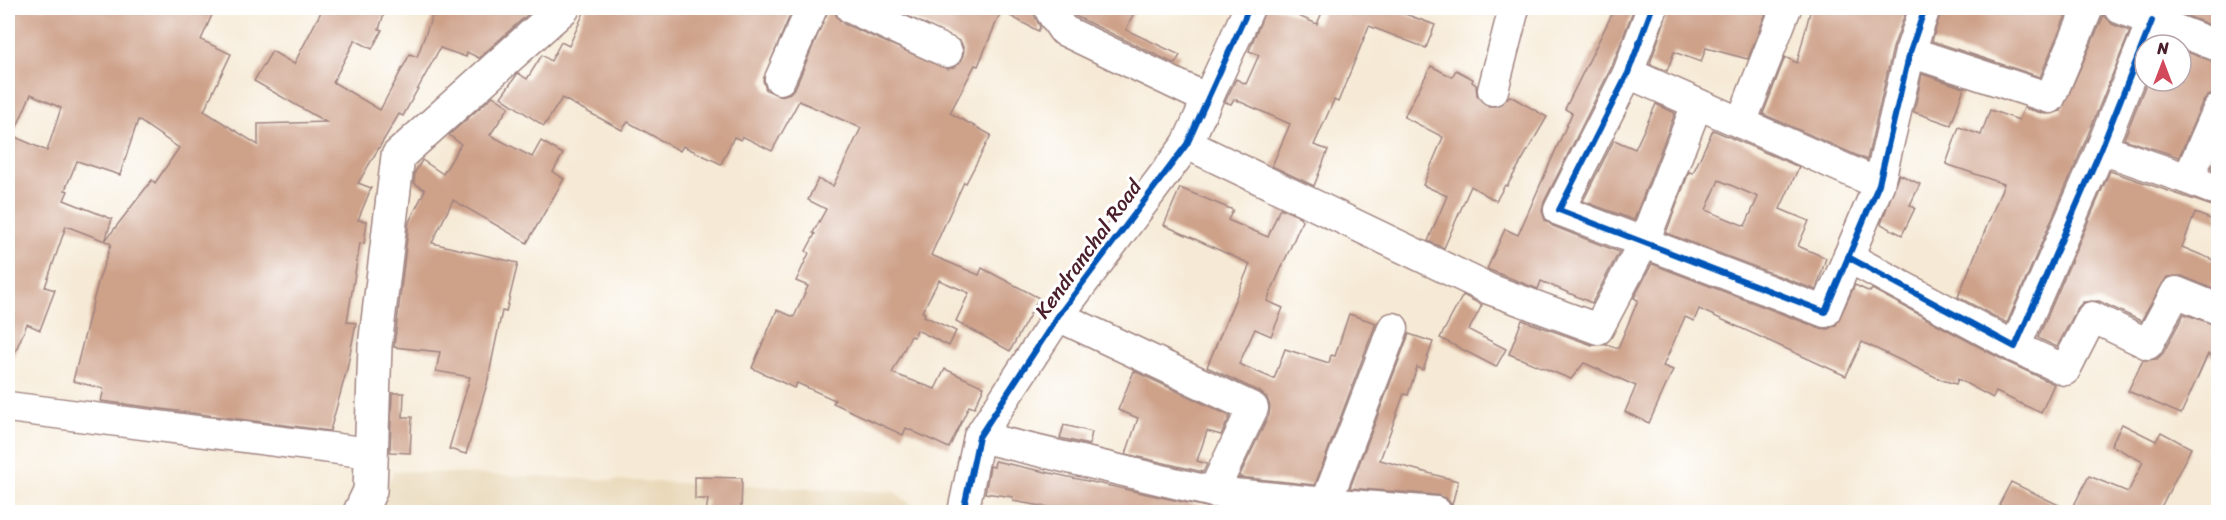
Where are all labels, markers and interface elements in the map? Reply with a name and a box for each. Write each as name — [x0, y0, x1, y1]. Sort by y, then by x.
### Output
north arrow — [2133, 33, 2193, 93]
text: N — [2156, 34, 2169, 63]
street label: Kendranchal Road — [1024, 170, 1153, 327]

